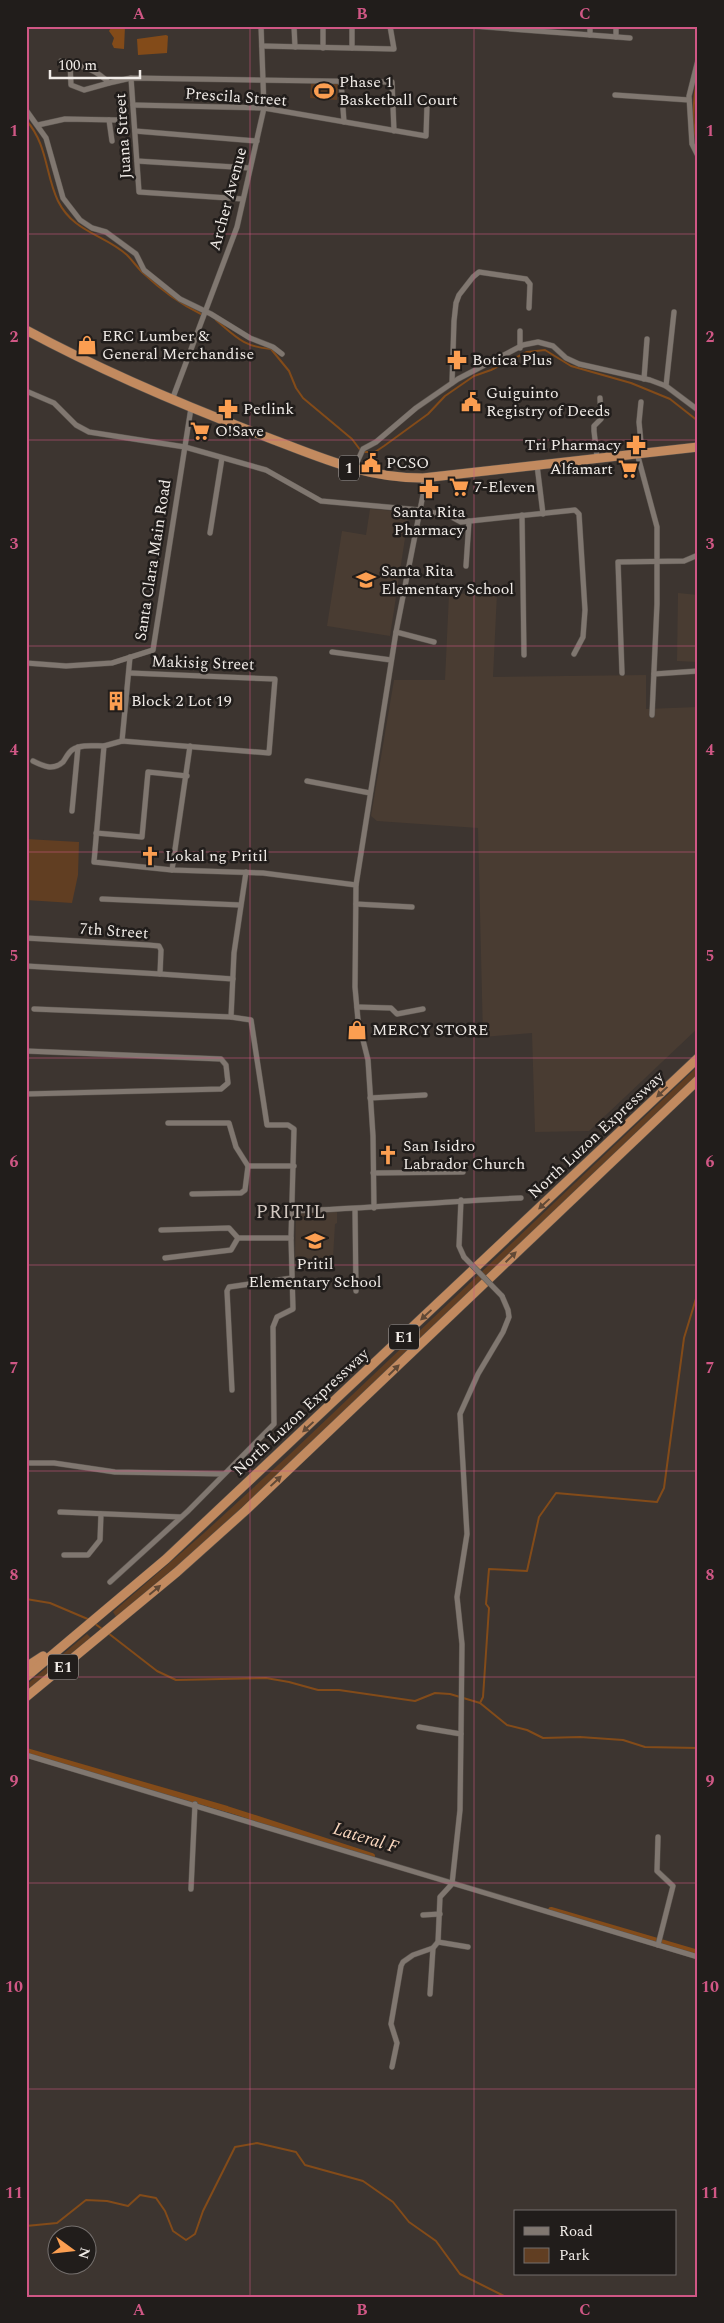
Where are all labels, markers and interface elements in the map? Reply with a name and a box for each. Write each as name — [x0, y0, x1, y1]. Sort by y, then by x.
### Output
text: A — [133, 2, 146, 26]
text: B — [356, 2, 368, 26]
text: C — [579, 2, 591, 26]
scale bar — [50, 48, 140, 80]
text: 100 m — [58, 54, 97, 77]
place label: Phase 1 Basketball Court — [339, 70, 458, 112]
sports icon: Phase 1 Basketball Court — [313, 80, 335, 102]
street label: Prescila Street — [184, 81, 288, 113]
street label: Juana Street — [108, 92, 138, 180]
text: 1 — [10, 119, 18, 143]
text: 1 — [706, 119, 714, 143]
street label: Archer Avenue — [203, 145, 253, 253]
place label: ERC Lumber & General Merchandise — [102, 324, 254, 366]
text: 2 — [10, 325, 19, 349]
text: 2 — [706, 325, 715, 349]
shop icon: ERC Lumber & General Merchandise — [76, 334, 98, 356]
place label: Botica Plus — [472, 348, 552, 372]
pharmacy icon: Botica Plus — [446, 349, 468, 371]
place label: Guiguinto Registry of Deeds — [486, 381, 611, 423]
public building icon: Guiguinto Registry of Deeds — [460, 391, 482, 413]
place label: Petlink — [243, 397, 294, 421]
pharmacy icon: Petlink — [217, 398, 239, 420]
place label: O!Save — [215, 419, 264, 443]
supermarket icon: O!Save — [189, 420, 211, 442]
place label: Tri Pharmacy — [525, 433, 622, 457]
pharmacy icon: Tri Pharmacy — [625, 434, 647, 456]
place label: PCSO — [386, 451, 429, 475]
public building icon: PCSO — [360, 452, 382, 474]
road number: 1 — [339, 456, 359, 480]
place label: Alfamart — [550, 457, 613, 481]
supermarket icon: Alfamart — [617, 458, 639, 480]
place label: 7-Eleven — [474, 475, 536, 499]
supermarket icon: 7-Eleven — [448, 476, 470, 498]
street label: Santa Clara Main Road — [128, 477, 178, 643]
pharmacy icon: Santa Rita Pharmacy — [418, 478, 440, 500]
place label: Santa Rita Pharmacy — [393, 500, 466, 542]
text: 3 — [10, 532, 19, 556]
text: 3 — [706, 532, 715, 556]
place label: Santa Rita Elementary School — [381, 559, 514, 601]
school or university icon: Santa Rita Elementary School — [355, 569, 377, 591]
street label: Makisig Street — [151, 649, 255, 677]
place label: Block 2 Lot 19 — [131, 689, 232, 713]
building icon: Block 2 Lot 19 — [105, 690, 127, 712]
text: 4 — [10, 738, 19, 762]
text: 4 — [706, 738, 715, 762]
place label: Lokal ng Pritil — [165, 844, 268, 868]
church icon: Lokal ng Pritil — [139, 845, 161, 867]
street label: 7th Street — [79, 917, 150, 945]
text: 5 — [10, 944, 18, 968]
text: 5 — [706, 944, 714, 968]
place label: MERCY STORE — [372, 1018, 488, 1042]
shop icon: MERCY STORE — [346, 1019, 368, 1041]
street label: North Luzon Expressway — [523, 1065, 670, 1204]
one-way arrow — [657, 1086, 669, 1098]
place label: San Isidro Labrador Church — [403, 1134, 525, 1176]
church icon: San Isidro Labrador Church — [377, 1144, 399, 1166]
text: 6 — [10, 1150, 19, 1174]
text: 6 — [706, 1150, 715, 1174]
district label: PRITIL — [256, 1198, 326, 1227]
one-way arrow — [539, 1198, 551, 1210]
school or university icon: Pritil Elementary School — [304, 1230, 326, 1252]
one-way arrow — [505, 1251, 517, 1263]
place label: Pritil Elementary School — [248, 1252, 382, 1294]
one-way arrow — [421, 1309, 433, 1321]
road number: E1 — [389, 1324, 419, 1350]
street label: North Luzon Expressway — [228, 1342, 375, 1481]
text: 7 — [10, 1356, 19, 1380]
text: 7 — [706, 1356, 715, 1380]
one-way arrow — [388, 1364, 400, 1376]
one-way arrow — [302, 1421, 314, 1433]
one-way arrow — [270, 1475, 282, 1487]
text: 8 — [10, 1563, 19, 1587]
text: 8 — [706, 1563, 715, 1587]
one-way arrow — [149, 1584, 162, 1595]
road number: E1 — [48, 1654, 78, 1680]
text: 9 — [10, 1769, 19, 1793]
text: 9 — [706, 1769, 715, 1793]
water label: Lateral F — [330, 1815, 403, 1861]
text: 10 — [5, 1975, 23, 1999]
text: 10 — [701, 1975, 719, 1999]
text: 11 — [5, 2181, 23, 2205]
text: 11 — [701, 2181, 719, 2205]
legend — [514, 2210, 676, 2276]
text: Road — [559, 2220, 593, 2243]
north arrow — [48, 2226, 98, 2276]
text: Park — [559, 2244, 590, 2267]
text: N — [72, 2245, 96, 2261]
text: A — [133, 2298, 146, 2322]
text: B — [356, 2298, 368, 2322]
text: C — [579, 2298, 591, 2322]

